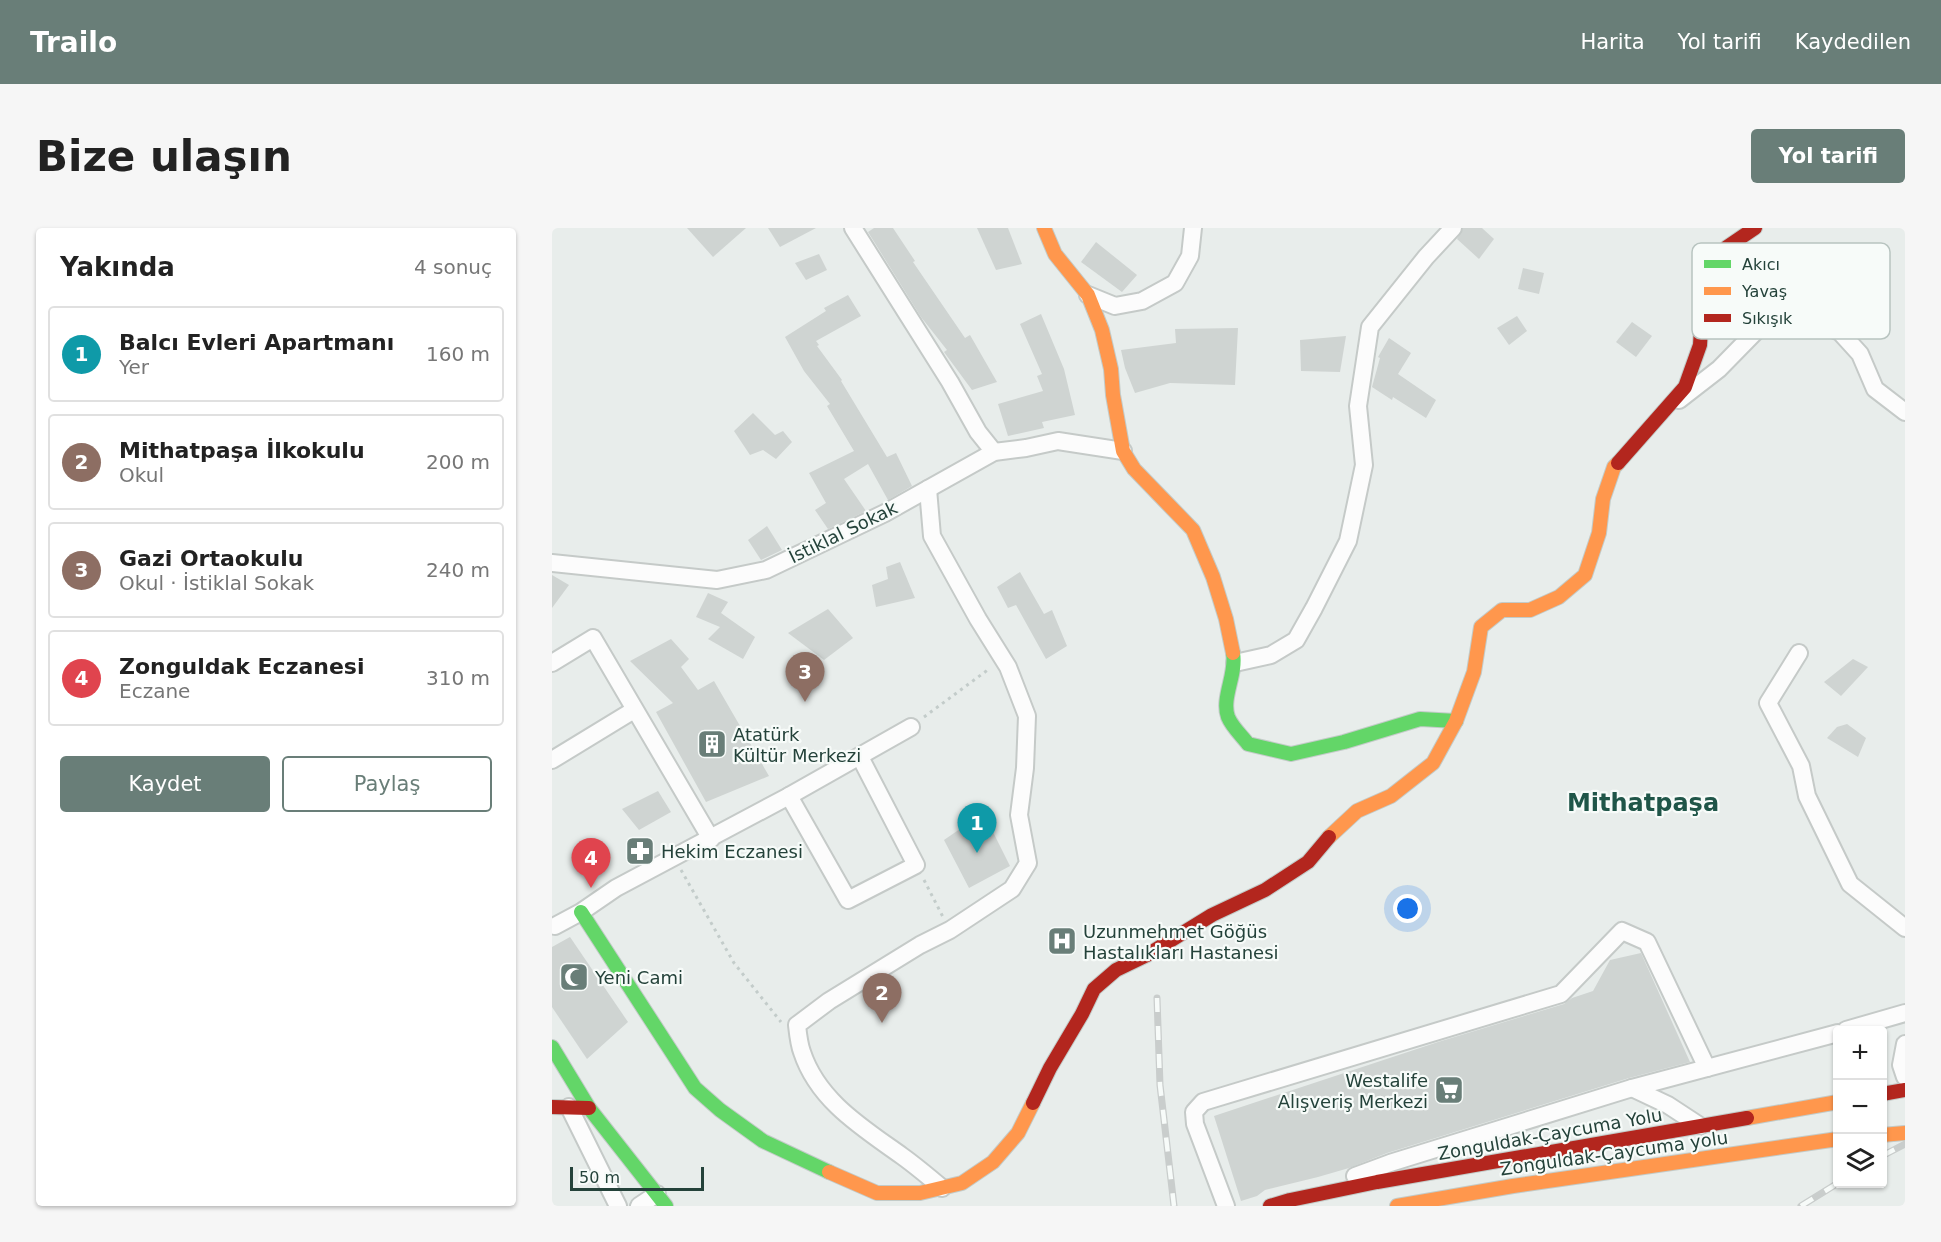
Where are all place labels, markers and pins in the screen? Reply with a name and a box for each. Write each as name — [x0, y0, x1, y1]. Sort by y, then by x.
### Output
pin: 3 — [786, 652, 824, 702]
place label: Atatürk Kültür Merkezi — [733, 724, 861, 766]
building icon: Atatürk Kültür Merkezi — [696, 728, 728, 760]
pin: 1 — [958, 804, 996, 853]
pharmacy icon: Hekim Eczanesi — [624, 835, 656, 867]
pin: 4 — [572, 838, 610, 888]
place label: Hekim Eczanesi — [661, 841, 803, 862]
place label: Uzunmehmet Göğüs Hastalıkları Hastanesi — [1083, 921, 1279, 963]
hospital icon: Uzunmehmet Göğüs Hastalıkları Hastanesi — [1046, 925, 1078, 957]
mosque icon: Yeni Cami — [558, 961, 590, 993]
place label: Yeni Cami — [594, 967, 683, 988]
pin: 2 — [862, 974, 902, 1023]
place label: Westalife Alışveriş Merkezi — [1278, 1070, 1428, 1112]
supermarket icon: Westalife Alışveriş Merkezi — [1433, 1074, 1465, 1106]

